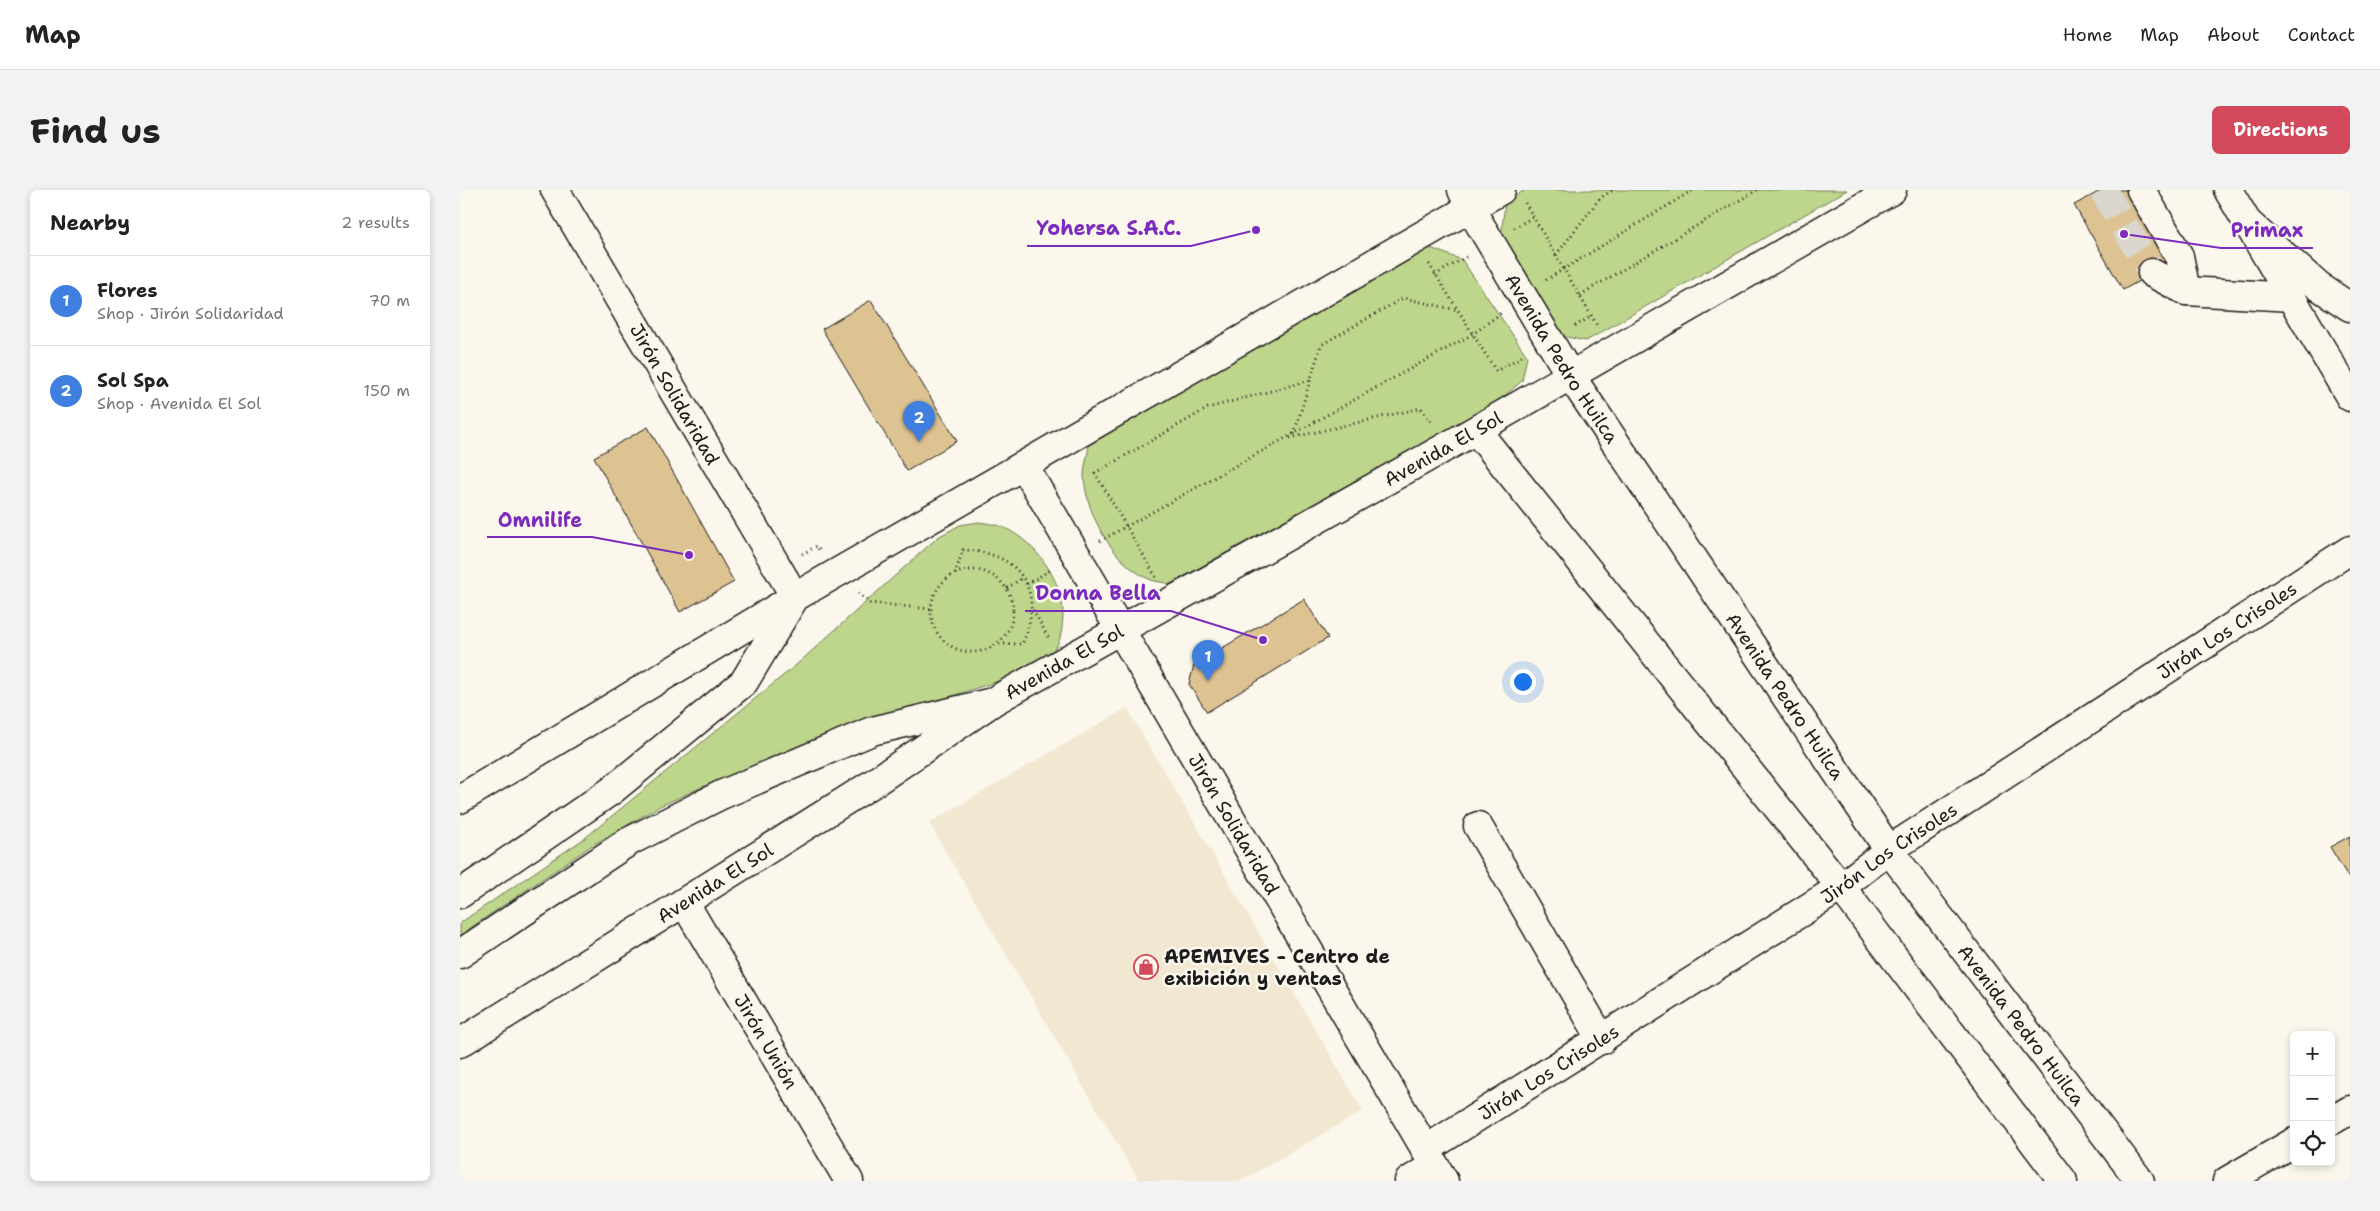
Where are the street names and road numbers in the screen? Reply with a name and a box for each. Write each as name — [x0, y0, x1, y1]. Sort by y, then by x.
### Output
street label: Avenida Pedro Huilca — [1499, 269, 1625, 449]
street label: Jirón Solidaridad — [624, 319, 725, 469]
street label: Avenida El Sol — [1380, 405, 1507, 492]
street label: Jirón Los Crisoles — [2153, 576, 2302, 685]
street label: Avenida Pedro Huilca — [1720, 608, 1850, 785]
street label: Avenida El Sol — [1000, 619, 1128, 705]
street label: Jirón Solidaridad — [1183, 749, 1285, 899]
street label: Jirón Los Crisoles — [1816, 797, 1962, 910]
street label: Avenida El Sol — [652, 837, 778, 929]
street label: Avenida Pedro Huilca — [1952, 939, 2091, 1111]
street label: Jirón Unión — [728, 990, 804, 1094]
street label: Jirón Los Crisoles — [1474, 1019, 1624, 1126]

